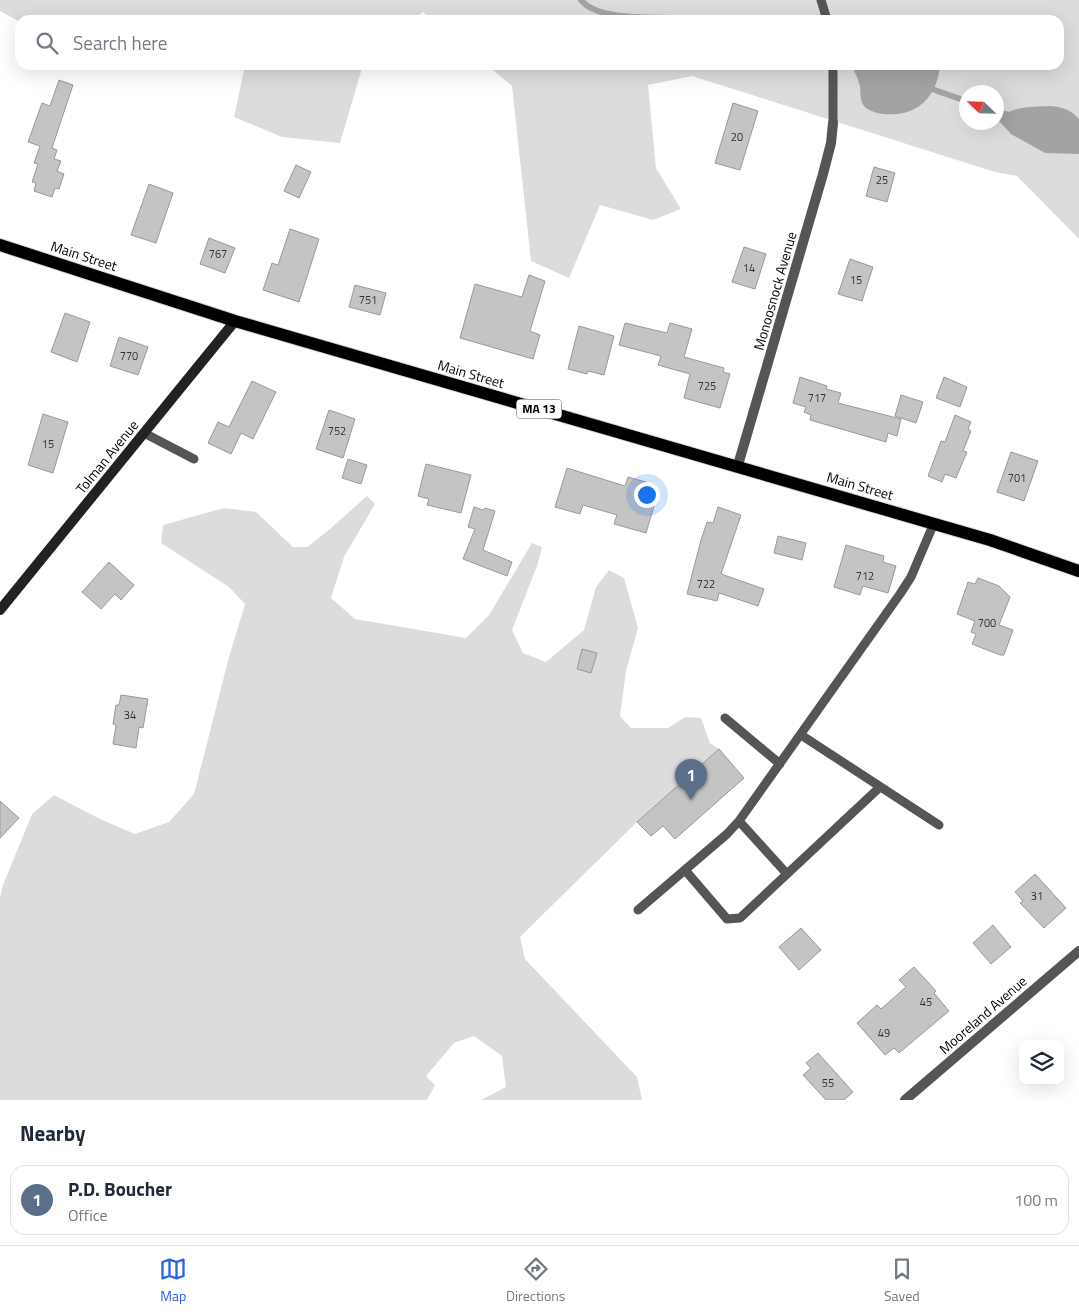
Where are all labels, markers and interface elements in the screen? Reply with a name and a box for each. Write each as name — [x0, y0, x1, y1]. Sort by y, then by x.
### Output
search box — [15, 15, 1064, 70]
text: Search here — [73, 28, 167, 57]
icon: search — [33, 29, 61, 57]
north arrow — [959, 85, 1004, 130]
house number: 20 — [731, 129, 743, 145]
house number: 25 — [876, 172, 888, 188]
street label: Monoosnock Avenue — [748, 229, 801, 353]
street label: Main Street — [48, 235, 120, 276]
house number: 767 — [209, 246, 227, 262]
house number: 14 — [743, 260, 755, 276]
house number: 15 — [850, 272, 862, 288]
house number: 751 — [359, 292, 377, 308]
house number: 770 — [120, 348, 138, 364]
street label: Main Street — [435, 354, 507, 393]
house number: 725 — [698, 378, 716, 394]
house number: 717 — [808, 390, 826, 406]
road number: MA 13 — [516, 399, 562, 418]
street label: Tolman Avenue — [70, 415, 143, 498]
house number: 752 — [328, 423, 346, 439]
house number: 15 — [42, 436, 54, 452]
street label: Main Street — [824, 466, 896, 505]
house number: 701 — [1008, 470, 1026, 486]
your location — [634, 482, 660, 508]
house number: 712 — [856, 568, 874, 584]
house number: 722 — [697, 576, 715, 592]
house number: 700 — [978, 615, 996, 631]
house number: 34 — [124, 707, 136, 723]
pin: 1 — [675, 759, 707, 800]
house number: 31 — [1031, 888, 1043, 904]
street label: Mooreland Avenue — [934, 971, 1031, 1059]
house number: 45 — [920, 994, 932, 1010]
house number: 49 — [878, 1025, 890, 1041]
map controls — [1019, 1040, 1064, 1085]
button: layers — [1019, 1040, 1064, 1085]
house number: 55 — [822, 1075, 834, 1091]
text: Nearby — [20, 1117, 85, 1149]
text: P.D. Boucher — [68, 1174, 172, 1203]
text: 1 — [33, 1188, 41, 1212]
text: 100 m — [1014, 1188, 1058, 1212]
text: Office — [68, 1203, 108, 1227]
tab: Map — [159, 1255, 187, 1306]
tab: Directions — [506, 1255, 565, 1306]
tab: Saved — [884, 1255, 920, 1306]

